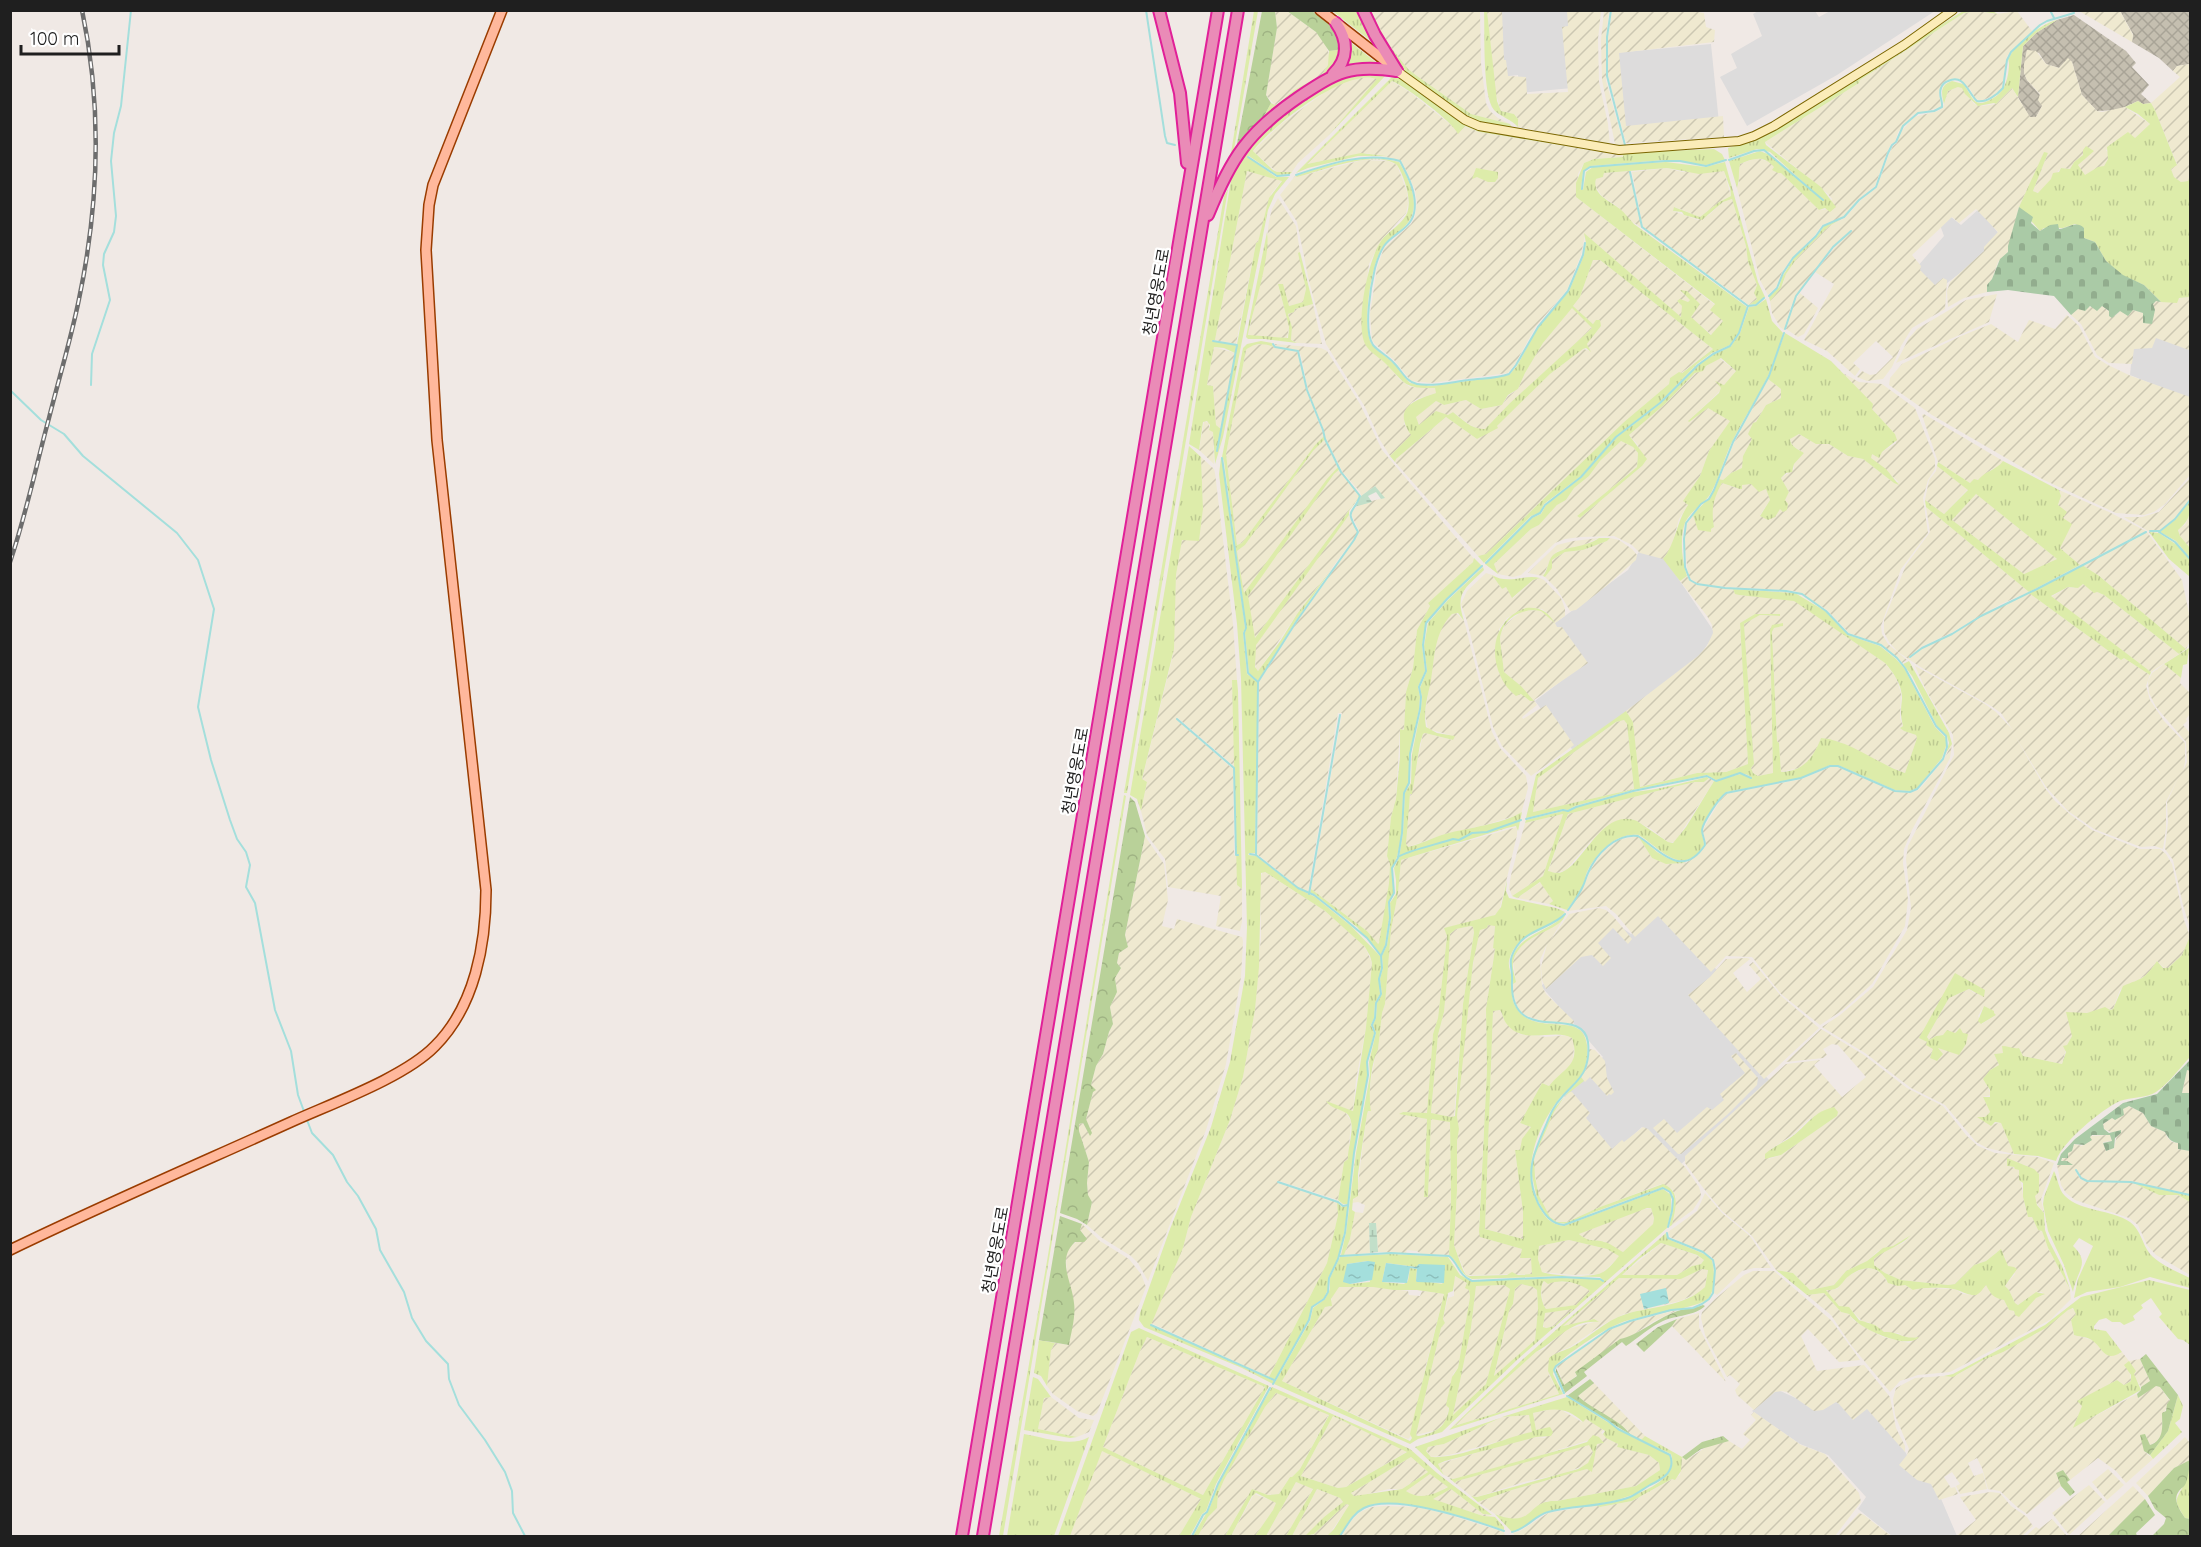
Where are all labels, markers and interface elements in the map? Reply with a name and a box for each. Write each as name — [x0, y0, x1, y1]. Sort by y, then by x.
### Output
scale bar — [21, 18, 118, 56]
text: 100 m — [30, 27, 79, 50]
street label: 청년영웅도로 — [1138, 247, 1174, 337]
street label: 청년영웅도로 — [1057, 726, 1093, 816]
street label: 청년영웅도로 — [977, 1205, 1013, 1295]

